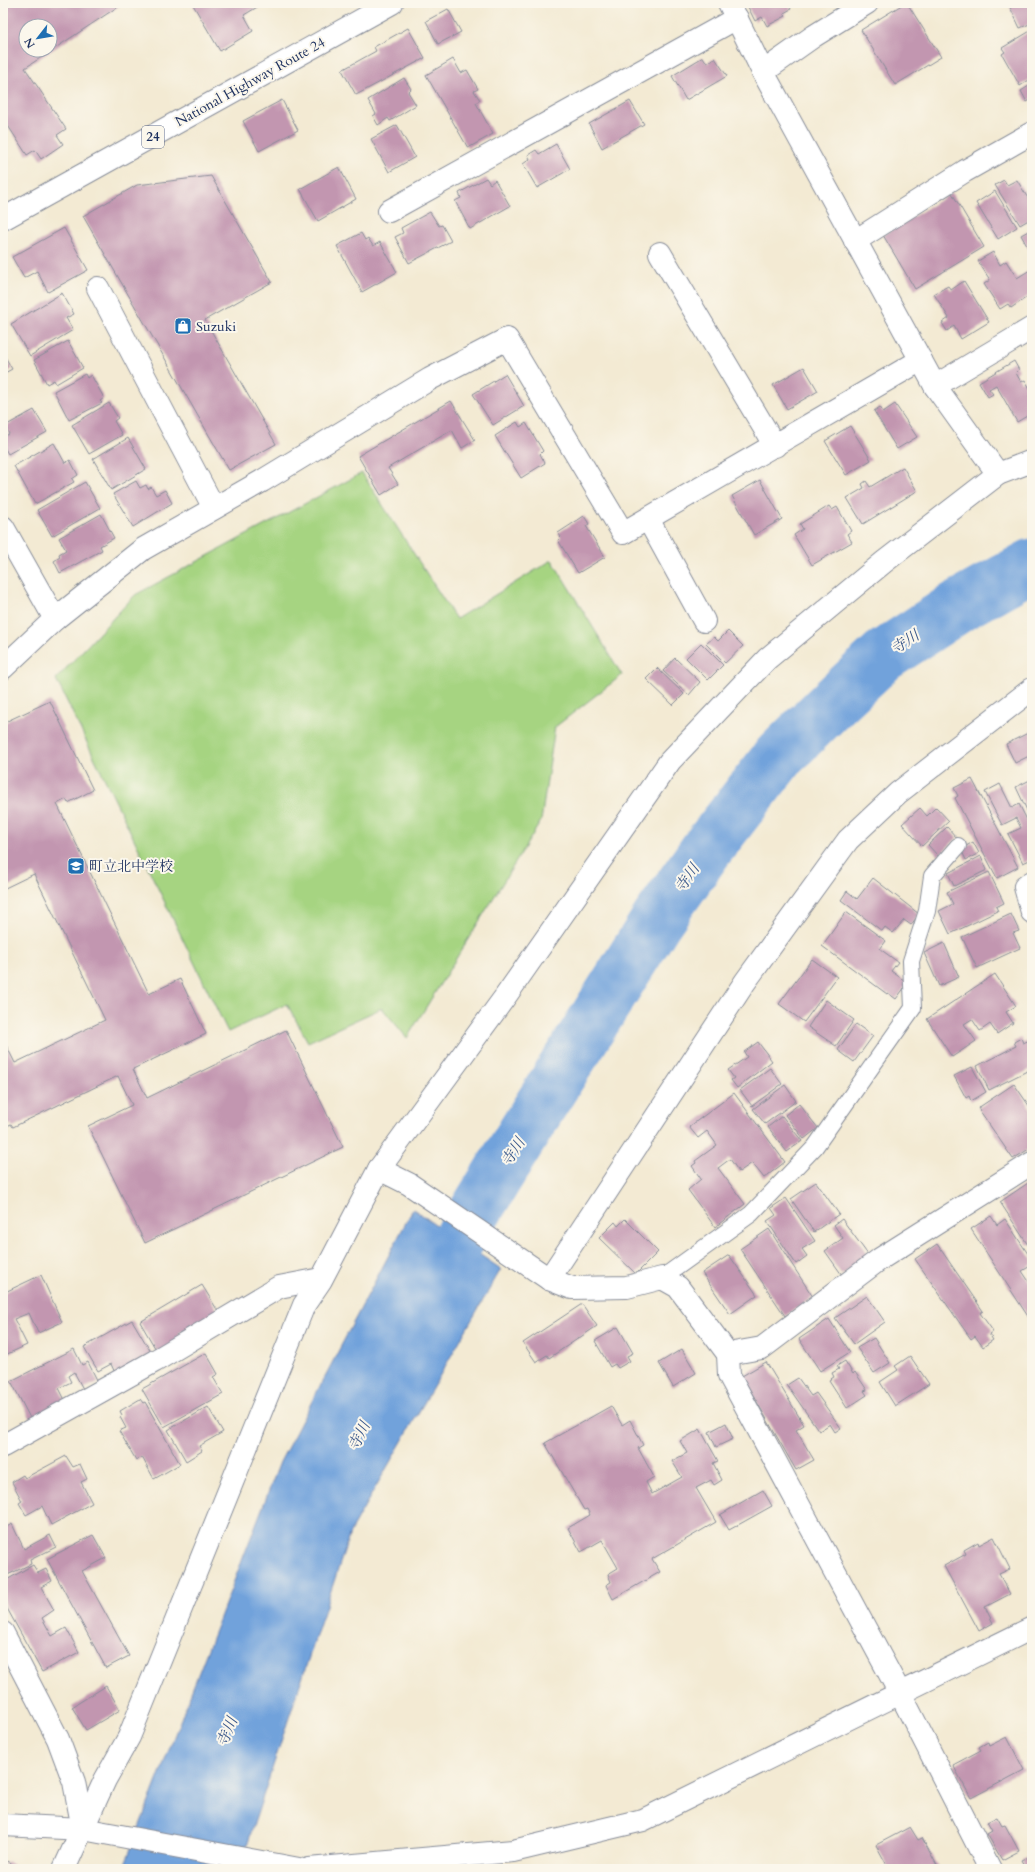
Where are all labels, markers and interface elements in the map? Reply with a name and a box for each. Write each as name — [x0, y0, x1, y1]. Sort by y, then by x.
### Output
north arrow — [18, 18, 58, 58]
street label: National Highway Route 24 — [172, 33, 328, 131]
text: N — [21, 35, 39, 51]
road number: 24 — [142, 126, 164, 148]
shop icon: Suzuki — [173, 316, 193, 336]
place label: Suzuki — [196, 317, 236, 336]
water label: 寺川 — [887, 624, 925, 659]
school or university icon: 町立北中学校 — [66, 856, 86, 876]
place label: 町立北中学校 — [89, 857, 173, 876]
water label: 寺川 — [670, 858, 705, 896]
water label: 寺川 — [497, 1132, 530, 1170]
water label: 寺川 — [343, 1416, 375, 1454]
water label: 寺川 — [212, 1712, 243, 1750]

